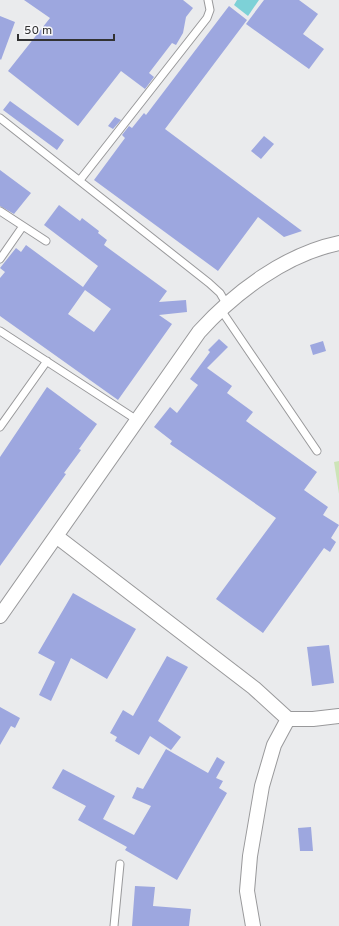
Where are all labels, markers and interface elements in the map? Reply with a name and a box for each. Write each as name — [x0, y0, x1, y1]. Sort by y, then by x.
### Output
scale bar — [18, 16, 114, 42]
text: 50 m — [24, 23, 52, 39]

